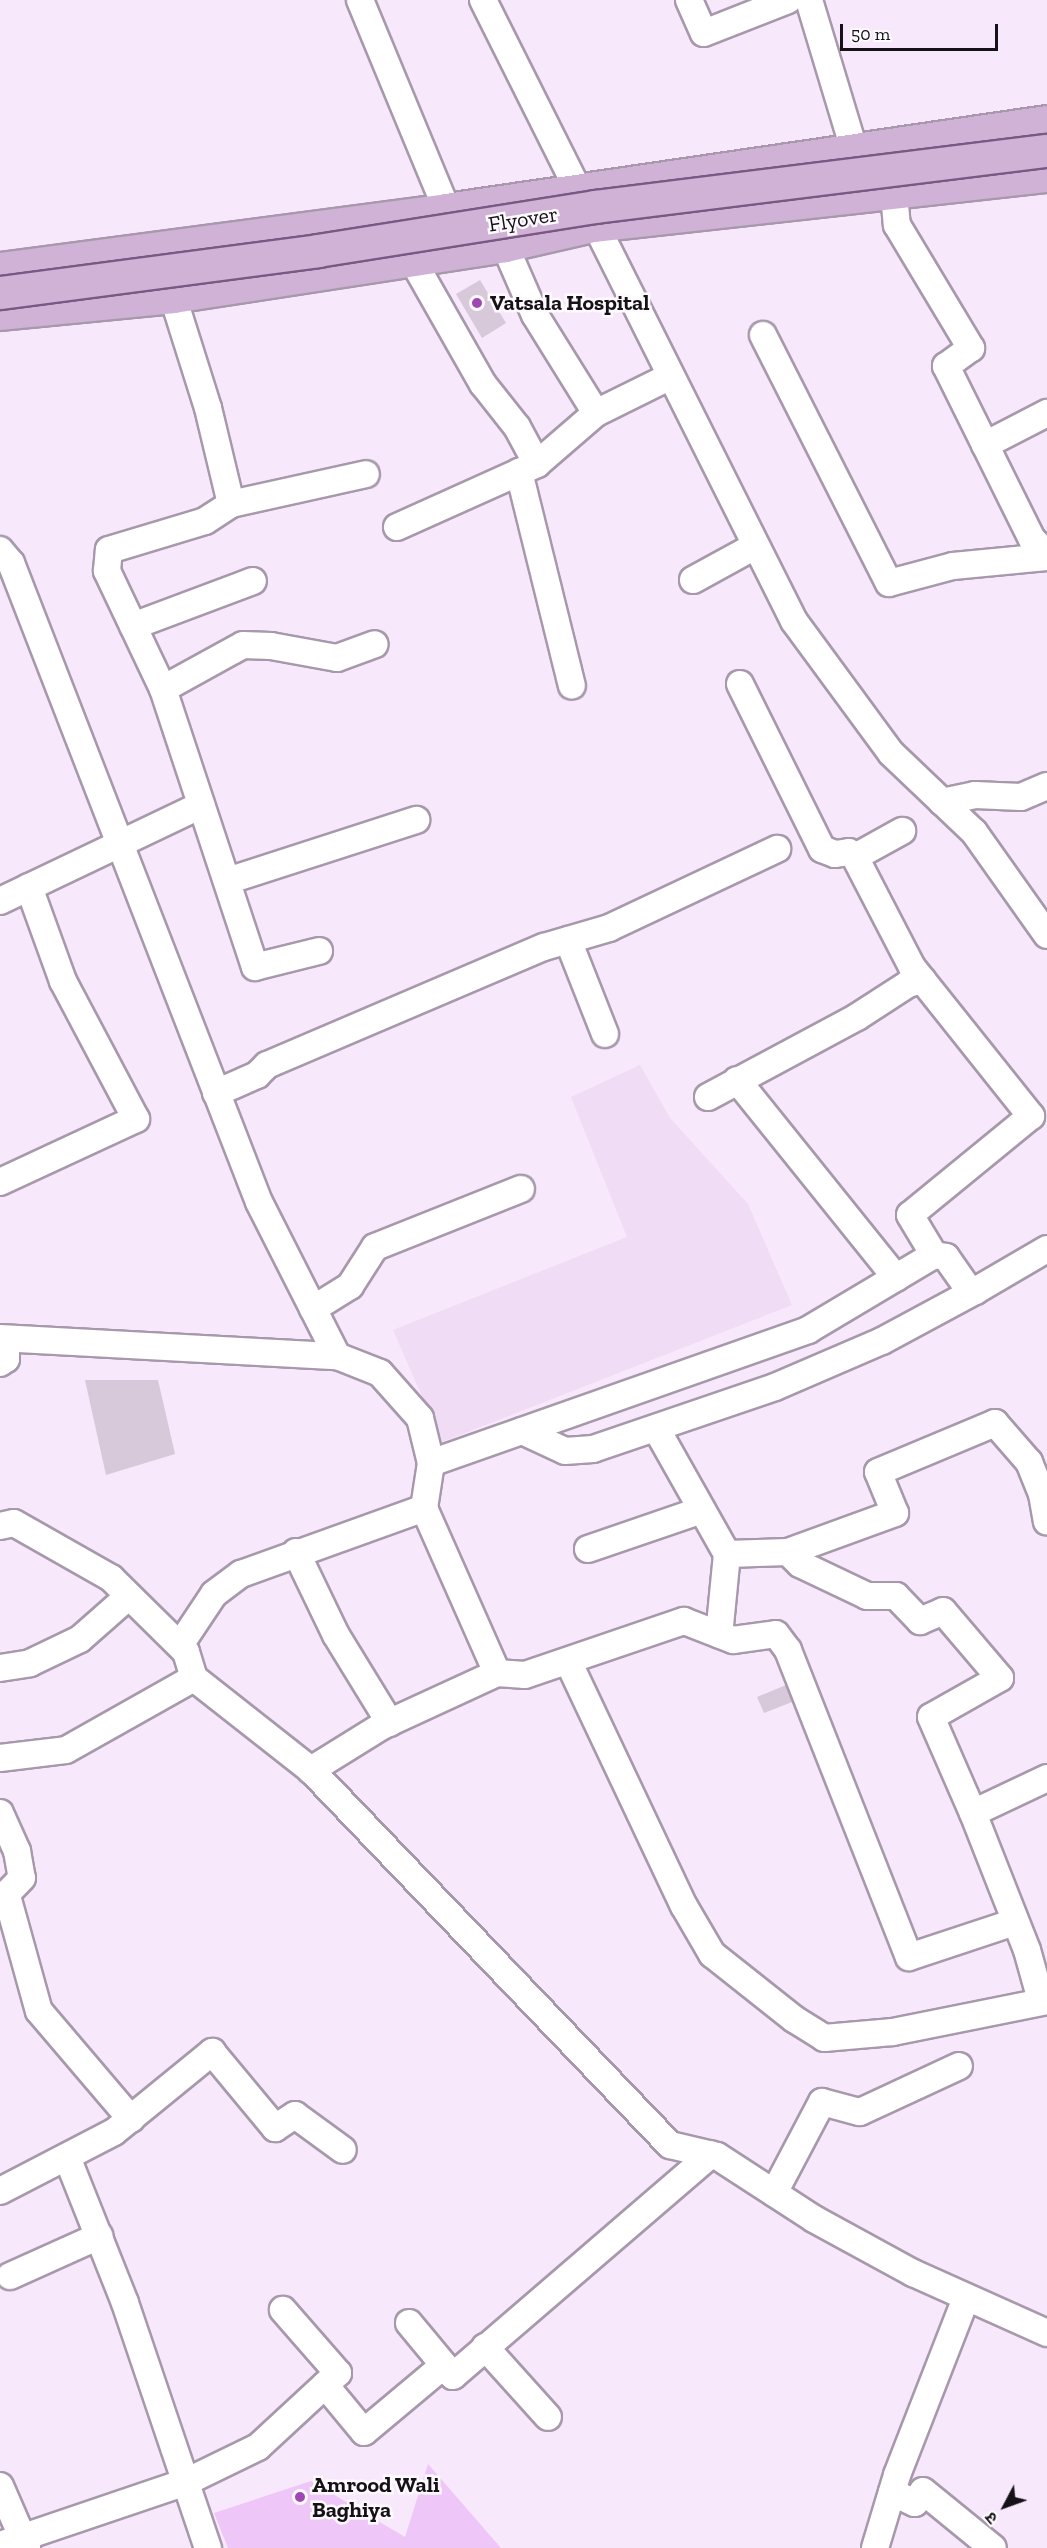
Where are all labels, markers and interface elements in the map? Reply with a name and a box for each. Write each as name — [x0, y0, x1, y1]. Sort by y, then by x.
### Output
scale bar — [843, 12, 1000, 50]
text: 50 m — [851, 23, 890, 45]
street label: Flyover — [486, 200, 560, 238]
place label: Vatsala Hospital — [490, 290, 649, 316]
marker: Vatsala Hospital — [468, 294, 486, 312]
place label: Amrood Wali Baghiya — [312, 2471, 440, 2522]
north arrow — [975, 2476, 1035, 2536]
marker: Amrood Wali Baghiya — [293, 2490, 307, 2504]
text: उ — [981, 2508, 1001, 2528]

